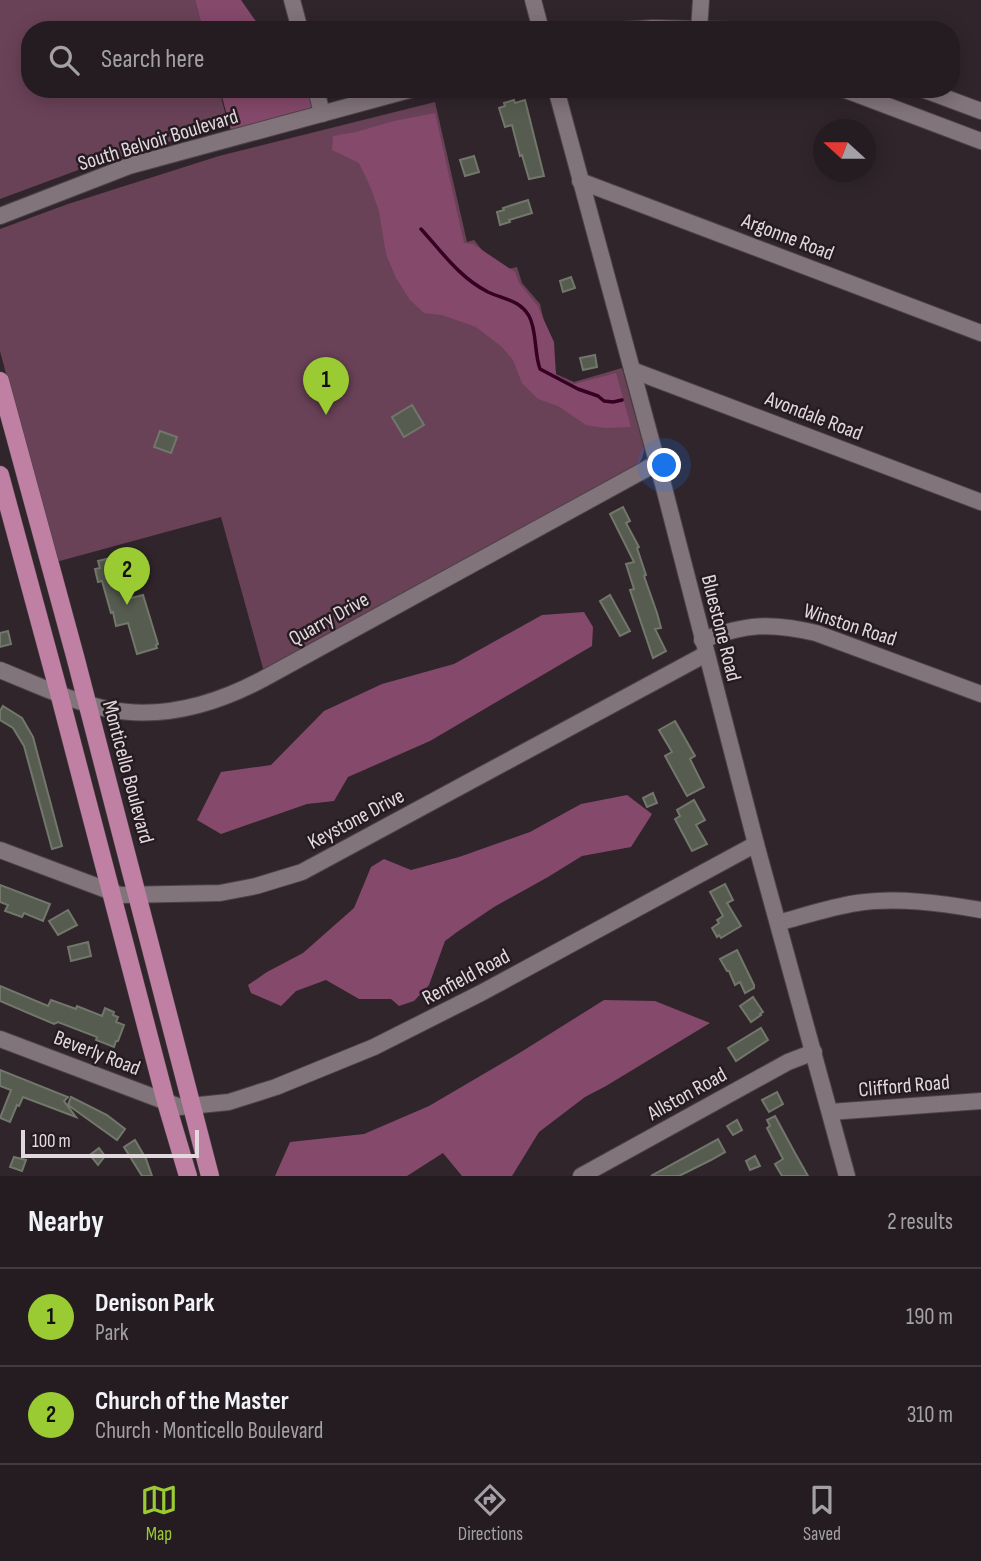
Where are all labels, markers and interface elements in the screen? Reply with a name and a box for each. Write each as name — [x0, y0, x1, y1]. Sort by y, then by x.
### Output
search box — [21, 21, 960, 98]
icon: search — [45, 41, 83, 79]
text: Search here — [101, 44, 204, 75]
street label: South Belvoir Boulevard — [75, 104, 241, 176]
north arrow — [813, 119, 876, 182]
street label: Argonne Road — [737, 208, 838, 266]
pin: 1 — [303, 357, 349, 415]
street label: Avondale Road — [761, 386, 866, 446]
your location — [647, 448, 681, 482]
pin: 2 — [104, 547, 150, 605]
street label: Bluestone Road — [696, 572, 746, 684]
street label: Quarry Drive — [285, 587, 373, 651]
street label: Winston Road — [800, 598, 900, 652]
street label: Monticello Boulevard — [97, 698, 159, 846]
street label: Keystone Drive — [304, 783, 408, 855]
street label: Renfield Road — [418, 944, 514, 1010]
street label: Beverly Road — [50, 1025, 144, 1081]
street label: Allston Road — [642, 1062, 731, 1126]
street label: Clifford Road — [857, 1070, 951, 1102]
scale bar — [21, 1127, 200, 1159]
text: 100 m — [32, 1130, 71, 1153]
text: Nearby — [28, 1204, 104, 1240]
text: 2 results — [887, 1208, 953, 1236]
text: Denison Park — [95, 1288, 214, 1319]
text: 1 — [46, 1303, 56, 1331]
text: 190 m — [906, 1303, 953, 1331]
text: Park — [95, 1319, 129, 1347]
text: Church of the Master — [95, 1386, 289, 1417]
text: 2 — [46, 1401, 56, 1429]
text: 310 m — [907, 1401, 953, 1429]
text: Church · Monticello Boulevard — [95, 1417, 323, 1445]
tab: Map — [140, 1481, 178, 1546]
tab: Directions — [458, 1481, 523, 1546]
tab: Saved — [803, 1481, 841, 1546]

